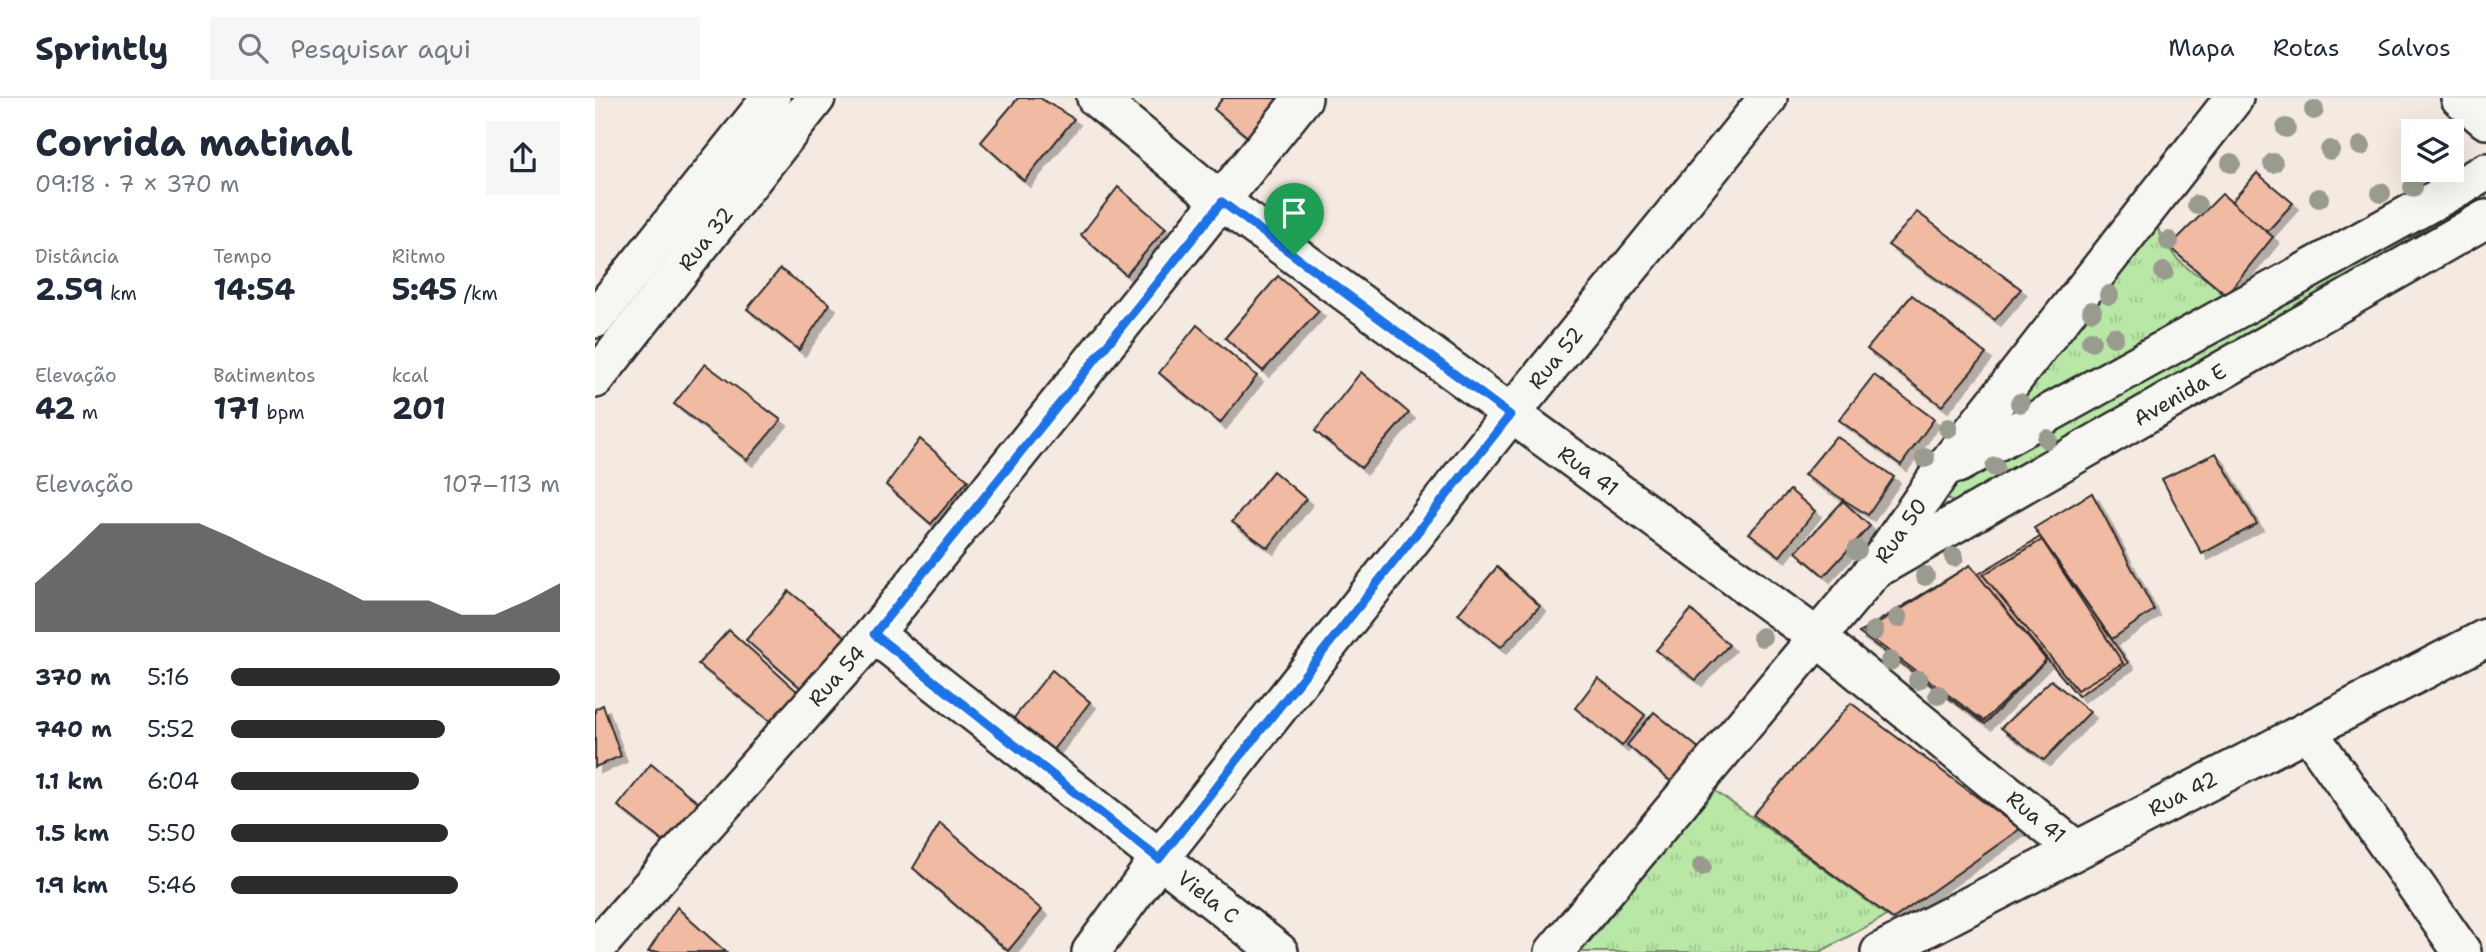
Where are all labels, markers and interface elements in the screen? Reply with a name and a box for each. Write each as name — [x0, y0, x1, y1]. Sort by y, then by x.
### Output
search box — [210, 17, 700, 80]
text: Sprintly — [35, 26, 168, 71]
icon: search — [234, 29, 272, 67]
text: Pesquisar aqui — [290, 31, 471, 66]
text: Mapa — [2168, 32, 2235, 64]
text: Rotas — [2273, 32, 2340, 64]
text: Salvos — [2378, 32, 2451, 64]
text: Corrida matinal — [35, 117, 353, 168]
map controls — [2401, 119, 2464, 182]
button: layers — [2401, 119, 2464, 182]
button: share — [486, 121, 560, 195]
text: 09:18 · 7 × 370 m — [35, 169, 240, 199]
pin — [1264, 183, 1324, 255]
icon: arrive — [1275, 194, 1313, 232]
street label: Rua 32 — [672, 201, 740, 277]
text: Distância — [35, 244, 119, 269]
text: Tempo — [213, 244, 272, 269]
text: Ritmo — [392, 244, 446, 269]
text: 2.59 — [35, 269, 103, 310]
text: 14:54 — [213, 269, 295, 310]
text: 5:45 — [392, 269, 457, 310]
text: km — [103, 281, 137, 306]
text: /km — [457, 281, 498, 306]
street label: Rua 52 — [1522, 321, 1590, 395]
street label: Avenida E — [2129, 357, 2231, 433]
text: Elevação — [35, 363, 116, 388]
text: Batimentos — [213, 363, 316, 388]
text: kcal — [392, 363, 429, 388]
text: 42 — [35, 388, 75, 429]
text: 171 — [213, 388, 260, 429]
text: 201 — [392, 388, 446, 429]
text: m — [75, 400, 98, 425]
text: bpm — [260, 400, 305, 425]
street label: Rua 41 — [1552, 440, 1624, 502]
text: Elevação — [35, 469, 134, 499]
text: 107–113 m — [443, 469, 560, 499]
street label: Rua 50 — [1868, 493, 1934, 569]
street label: Rua 54 — [802, 639, 872, 713]
text: 370 m — [35, 662, 111, 692]
text: 5:16 — [147, 662, 190, 692]
text: 740 m — [35, 714, 112, 744]
text: 5:52 — [147, 714, 195, 744]
street label: Rua 42 — [2144, 765, 2222, 823]
text: 1.1 km — [35, 766, 103, 796]
text: 6:04 — [147, 766, 199, 796]
street label: Rua 41 — [2001, 785, 2071, 849]
text: 1.5 km — [35, 818, 109, 848]
text: 5:50 — [147, 818, 196, 848]
street label: Viela C — [1171, 864, 1245, 930]
text: 1.9 km — [35, 870, 108, 900]
text: 5:46 — [147, 870, 197, 900]

